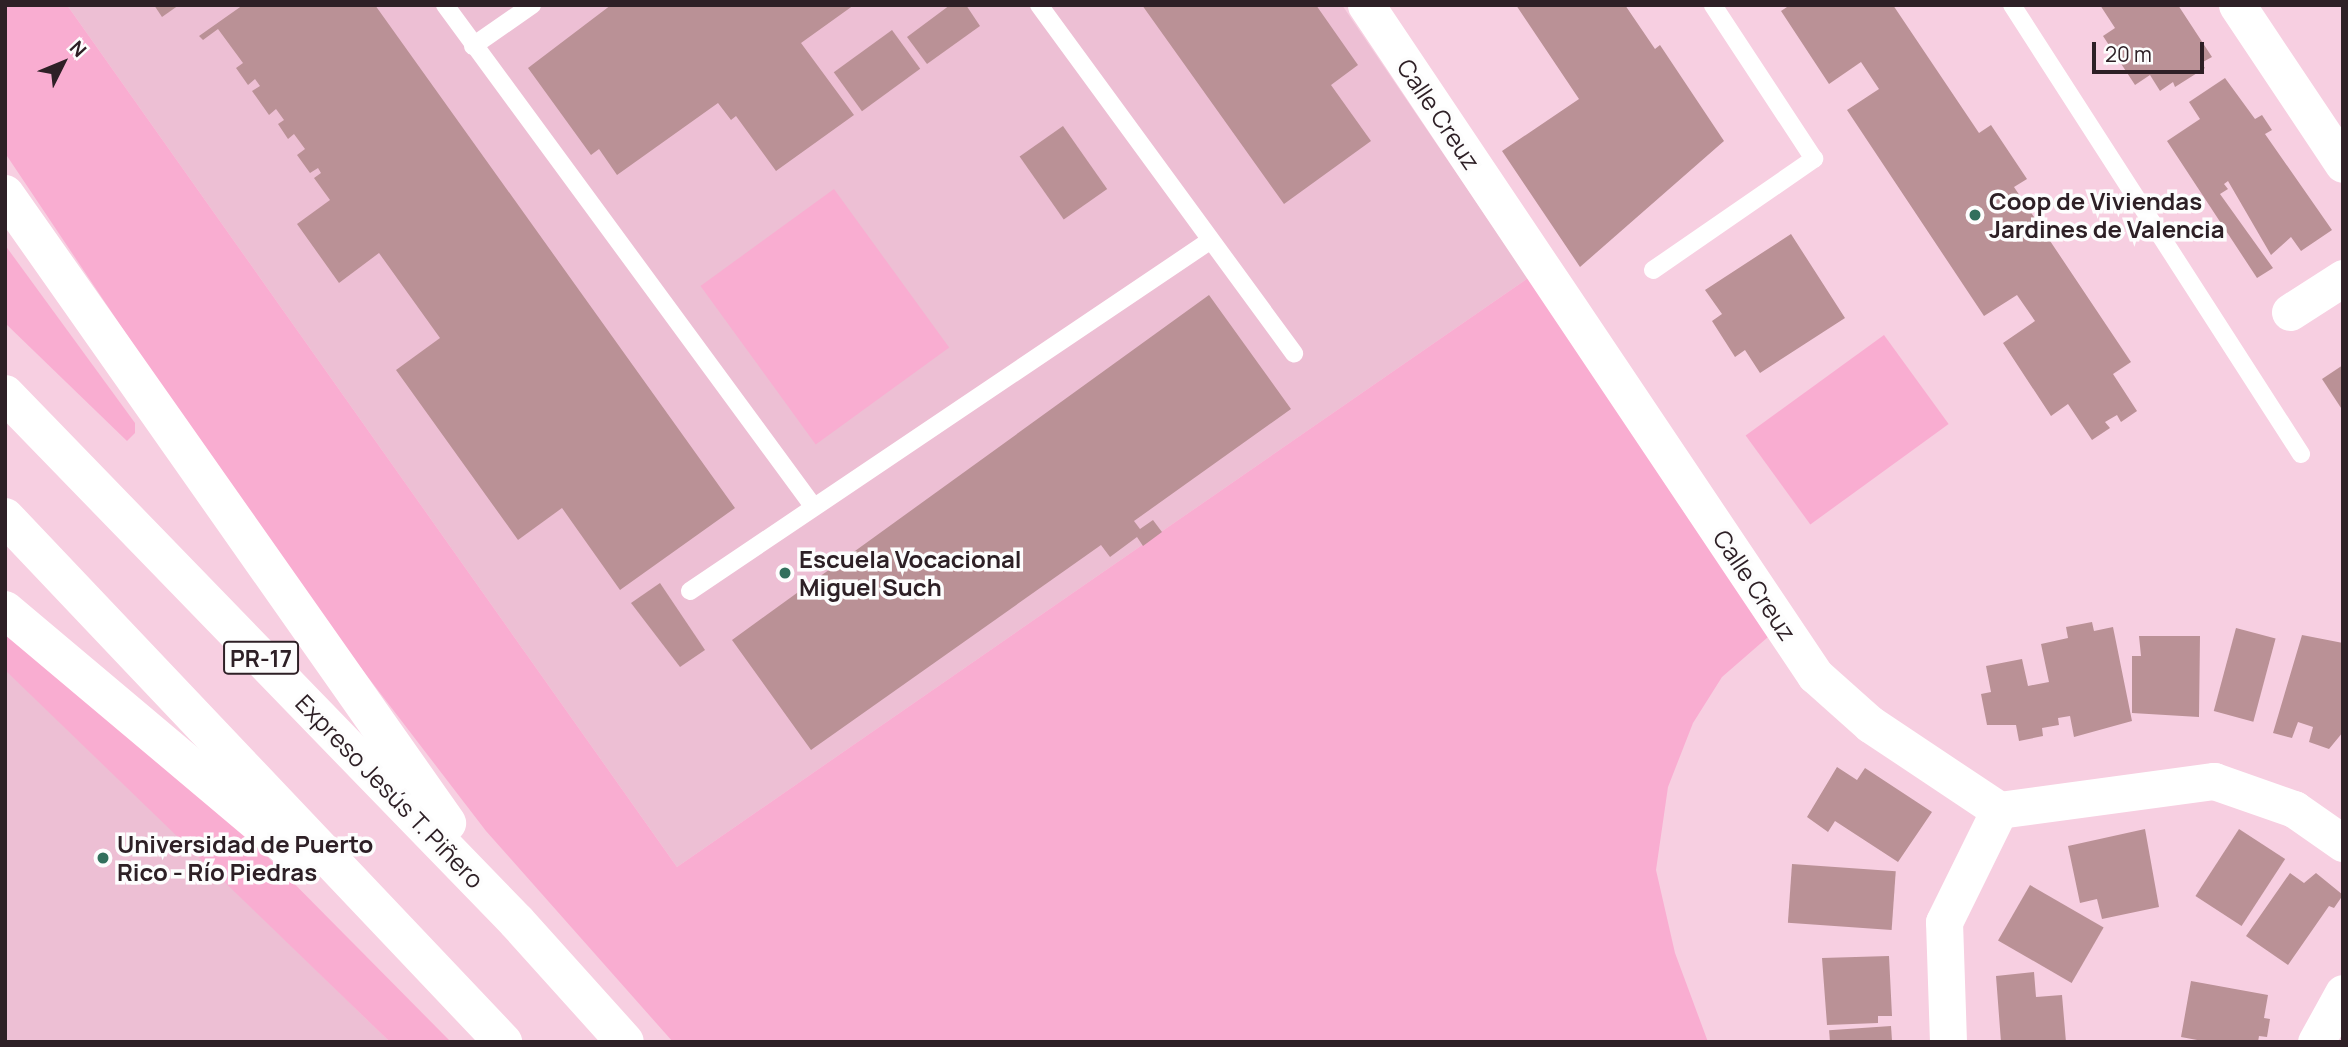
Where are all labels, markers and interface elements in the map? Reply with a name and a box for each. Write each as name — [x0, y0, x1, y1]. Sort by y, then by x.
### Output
north arrow — [28, 28, 98, 98]
scale bar — [2096, 28, 2208, 72]
text: N — [64, 35, 93, 63]
text: 20 m — [2105, 40, 2152, 68]
street label: Calle Creuz — [1392, 53, 1486, 175]
place label: Coop de Viviendas Jardines de Valencia — [1989, 187, 2225, 243]
marker: Coop de Viviendas Jardines de Valencia — [1967, 207, 1983, 223]
street label: Calle Creuz — [1708, 524, 1802, 646]
place label: Escuela Vocacional Miguel Such — [799, 545, 1021, 601]
marker: Escuela Vocacional Miguel Such — [777, 565, 793, 581]
road number: PR-17 — [222, 638, 300, 678]
street label: Expreso Jesús T. Piñero — [290, 688, 490, 894]
place label: Universidad de Puerto Rico - Río Piedras — [117, 830, 373, 886]
marker: Universidad de Puerto Rico - Río Piedras — [95, 850, 111, 866]

